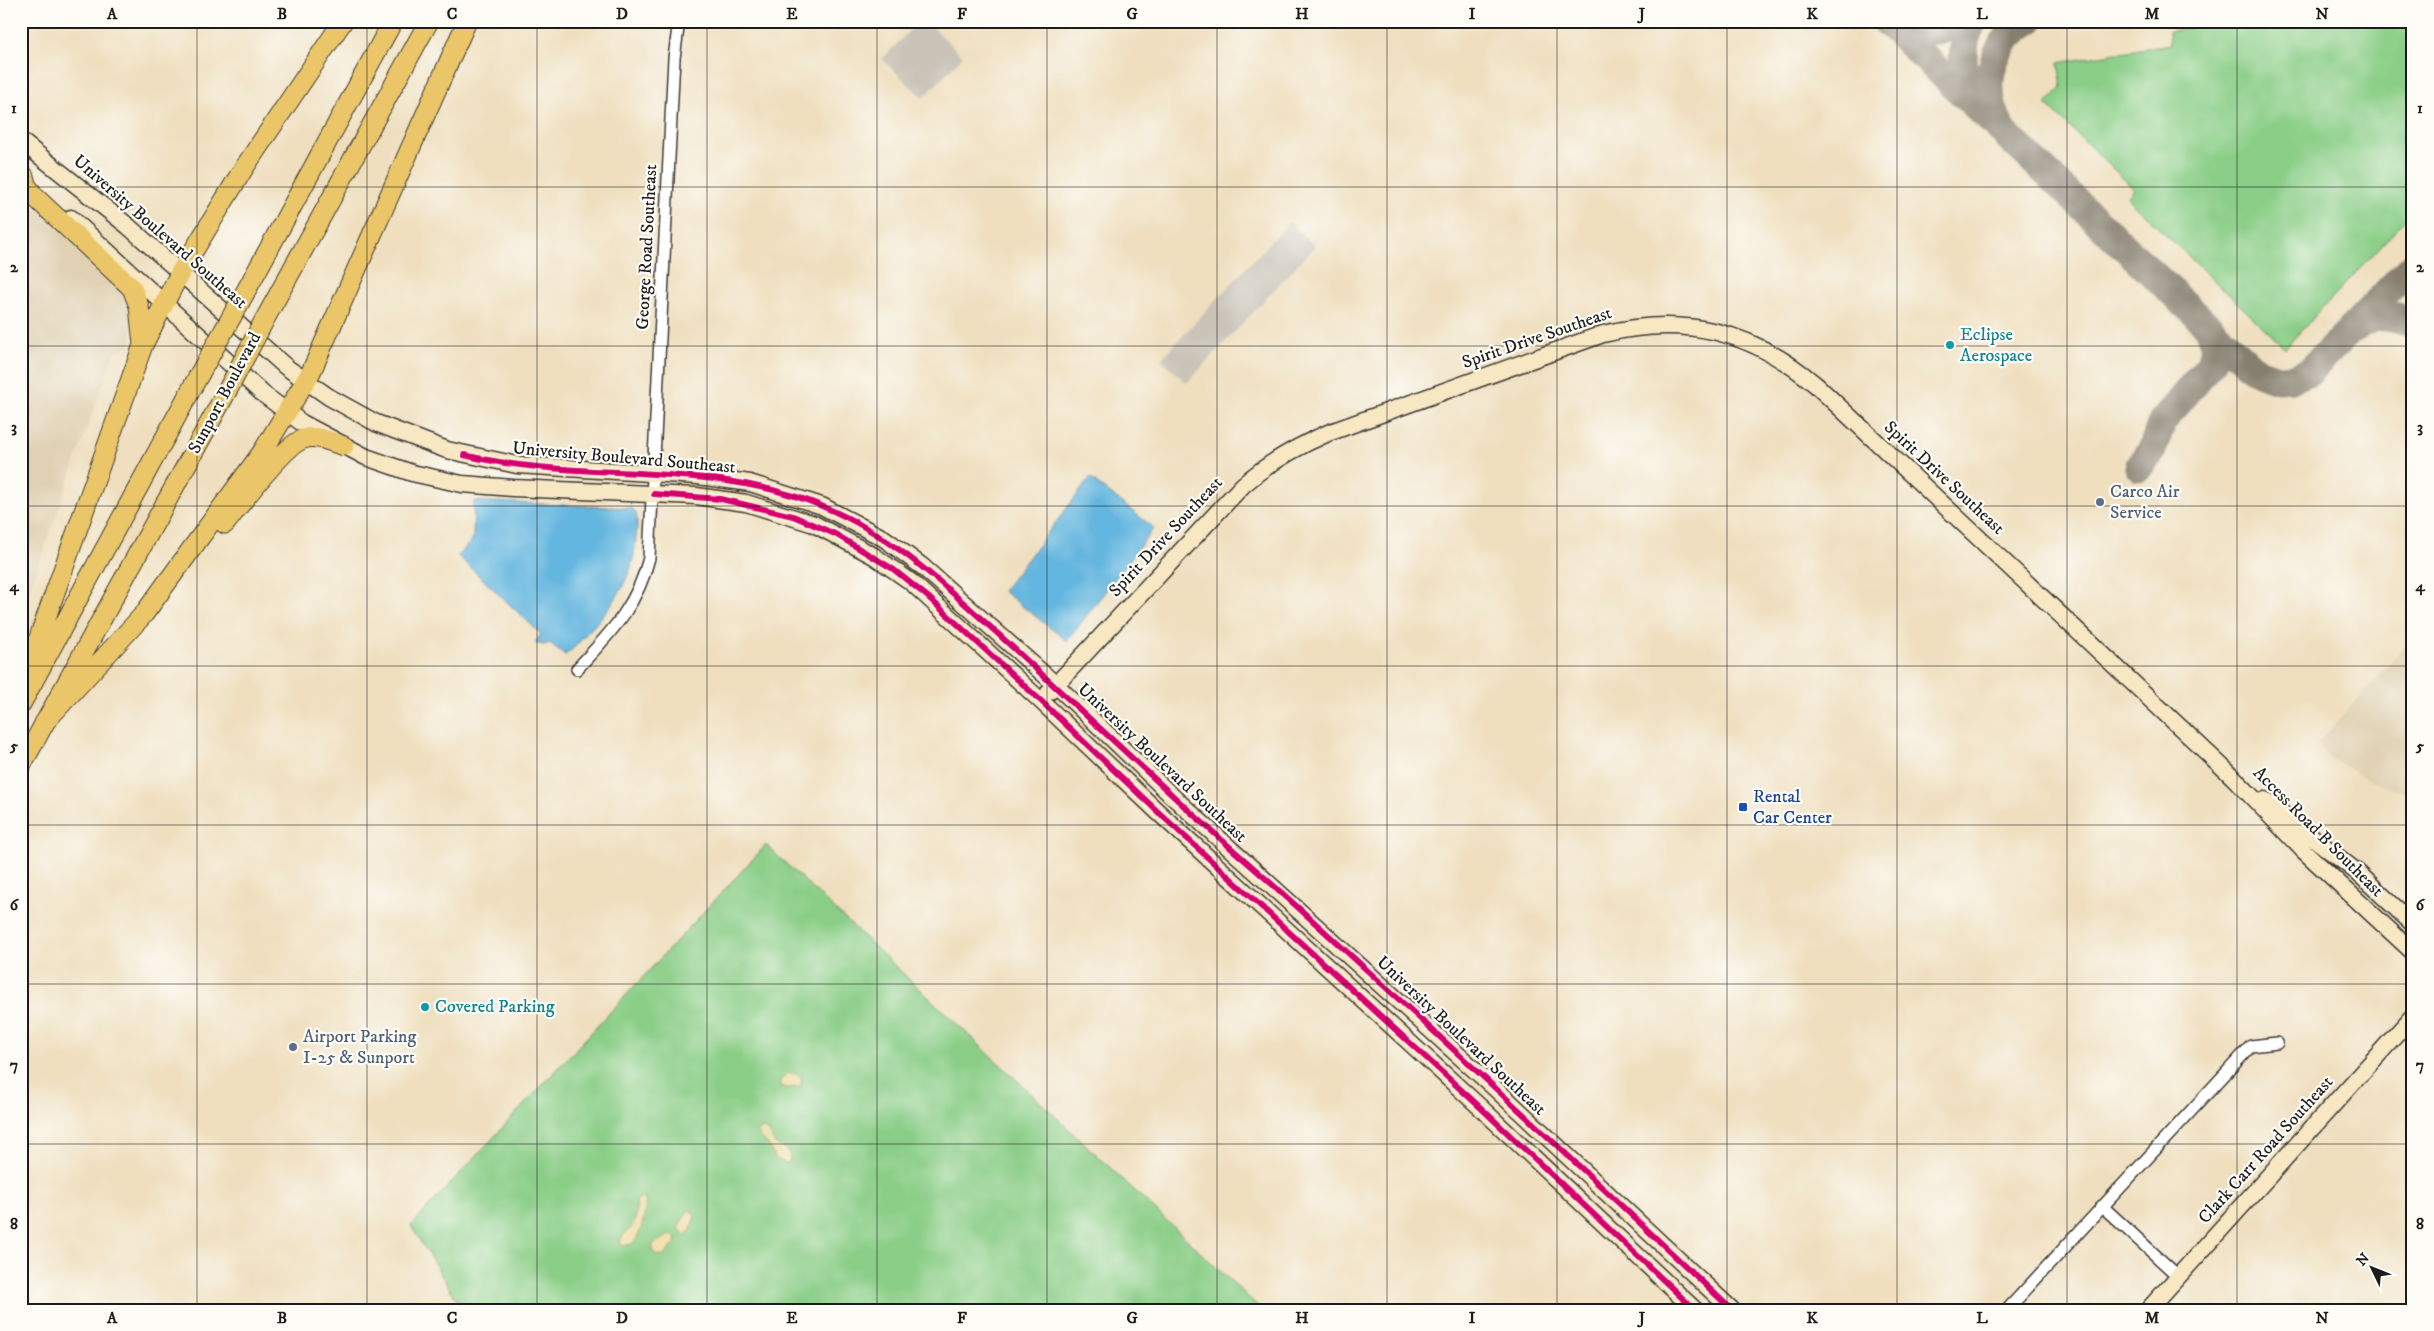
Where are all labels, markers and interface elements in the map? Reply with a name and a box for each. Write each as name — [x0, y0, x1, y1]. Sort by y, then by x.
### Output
text: A — [106, 4, 118, 24]
text: B — [277, 4, 287, 24]
text: C — [447, 4, 457, 24]
text: D — [616, 4, 628, 24]
text: E — [786, 4, 798, 24]
text: F — [957, 4, 967, 24]
text: G — [1126, 4, 1138, 24]
text: H — [1295, 4, 1309, 24]
text: I — [1469, 4, 1476, 24]
text: J — [1637, 4, 1646, 24]
text: K — [1806, 4, 1818, 24]
text: L — [1976, 4, 1988, 24]
text: M — [2145, 4, 2160, 24]
text: N — [2315, 4, 2329, 24]
text: 1 — [11, 98, 17, 118]
text: 1 — [2417, 98, 2423, 118]
street label: University Boulevard Southeast — [68, 150, 252, 314]
street label: George Road Southeast — [632, 164, 662, 330]
text: 2 — [10, 257, 19, 277]
text: 2 — [2416, 257, 2425, 277]
street label: Spirit Drive Southeast — [1459, 302, 1615, 374]
place label: Eclipse Aerospace — [1960, 324, 2032, 367]
street label: Sunport Boulevard — [184, 328, 266, 458]
marker: Eclipse Aerospace — [1944, 339, 1956, 351]
street label: Spirit Drive Southeast — [1879, 416, 2009, 540]
text: 3 — [11, 417, 17, 437]
text: 3 — [2417, 417, 2423, 437]
street label: University Boulevard Southeast — [511, 437, 737, 479]
street label: Spirit Drive Southeast — [1104, 472, 1228, 602]
place label: Carco Air Service — [2110, 481, 2180, 524]
marker: Carco Air Service — [2094, 496, 2106, 508]
text: 4 — [8, 576, 19, 596]
text: 4 — [2414, 576, 2425, 596]
street label: University Boulevard Southeast — [1073, 679, 1252, 848]
text: 5 — [9, 736, 18, 756]
text: 5 — [2415, 736, 2424, 756]
street label: Access Road B Southeast — [2248, 762, 2388, 902]
place label: Rental Car Center — [1753, 786, 1832, 829]
marker: Rental Car Center — [1737, 801, 1749, 813]
text: 6 — [10, 895, 20, 915]
text: 6 — [2416, 895, 2426, 915]
street label: University Boulevard Southeast — [1372, 952, 1551, 1121]
place label: Covered Parking — [435, 996, 555, 1018]
marker: Covered Parking — [419, 1001, 431, 1013]
place label: Airport Parking I-25 & Sunport — [303, 1026, 417, 1069]
marker: Airport Parking I-25 & Sunport — [287, 1041, 299, 1053]
text: 7 — [10, 1055, 18, 1075]
text: 7 — [2416, 1055, 2424, 1075]
street label: Clark Carr Road Southeast — [2194, 1071, 2338, 1228]
text: 8 — [10, 1214, 18, 1234]
text: 8 — [2416, 1214, 2424, 1234]
north arrow — [2346, 1244, 2396, 1294]
text: N — [2353, 1249, 2374, 1270]
text: A — [106, 1308, 118, 1328]
text: B — [277, 1308, 287, 1328]
text: C — [447, 1308, 457, 1328]
text: D — [616, 1308, 628, 1328]
text: E — [786, 1308, 798, 1328]
text: F — [957, 1308, 967, 1328]
text: G — [1126, 1308, 1138, 1328]
text: H — [1295, 1308, 1309, 1328]
text: I — [1469, 1308, 1476, 1328]
text: J — [1637, 1308, 1646, 1328]
text: K — [1806, 1308, 1818, 1328]
text: L — [1976, 1308, 1988, 1328]
text: M — [2145, 1308, 2160, 1328]
text: N — [2315, 1308, 2329, 1328]

